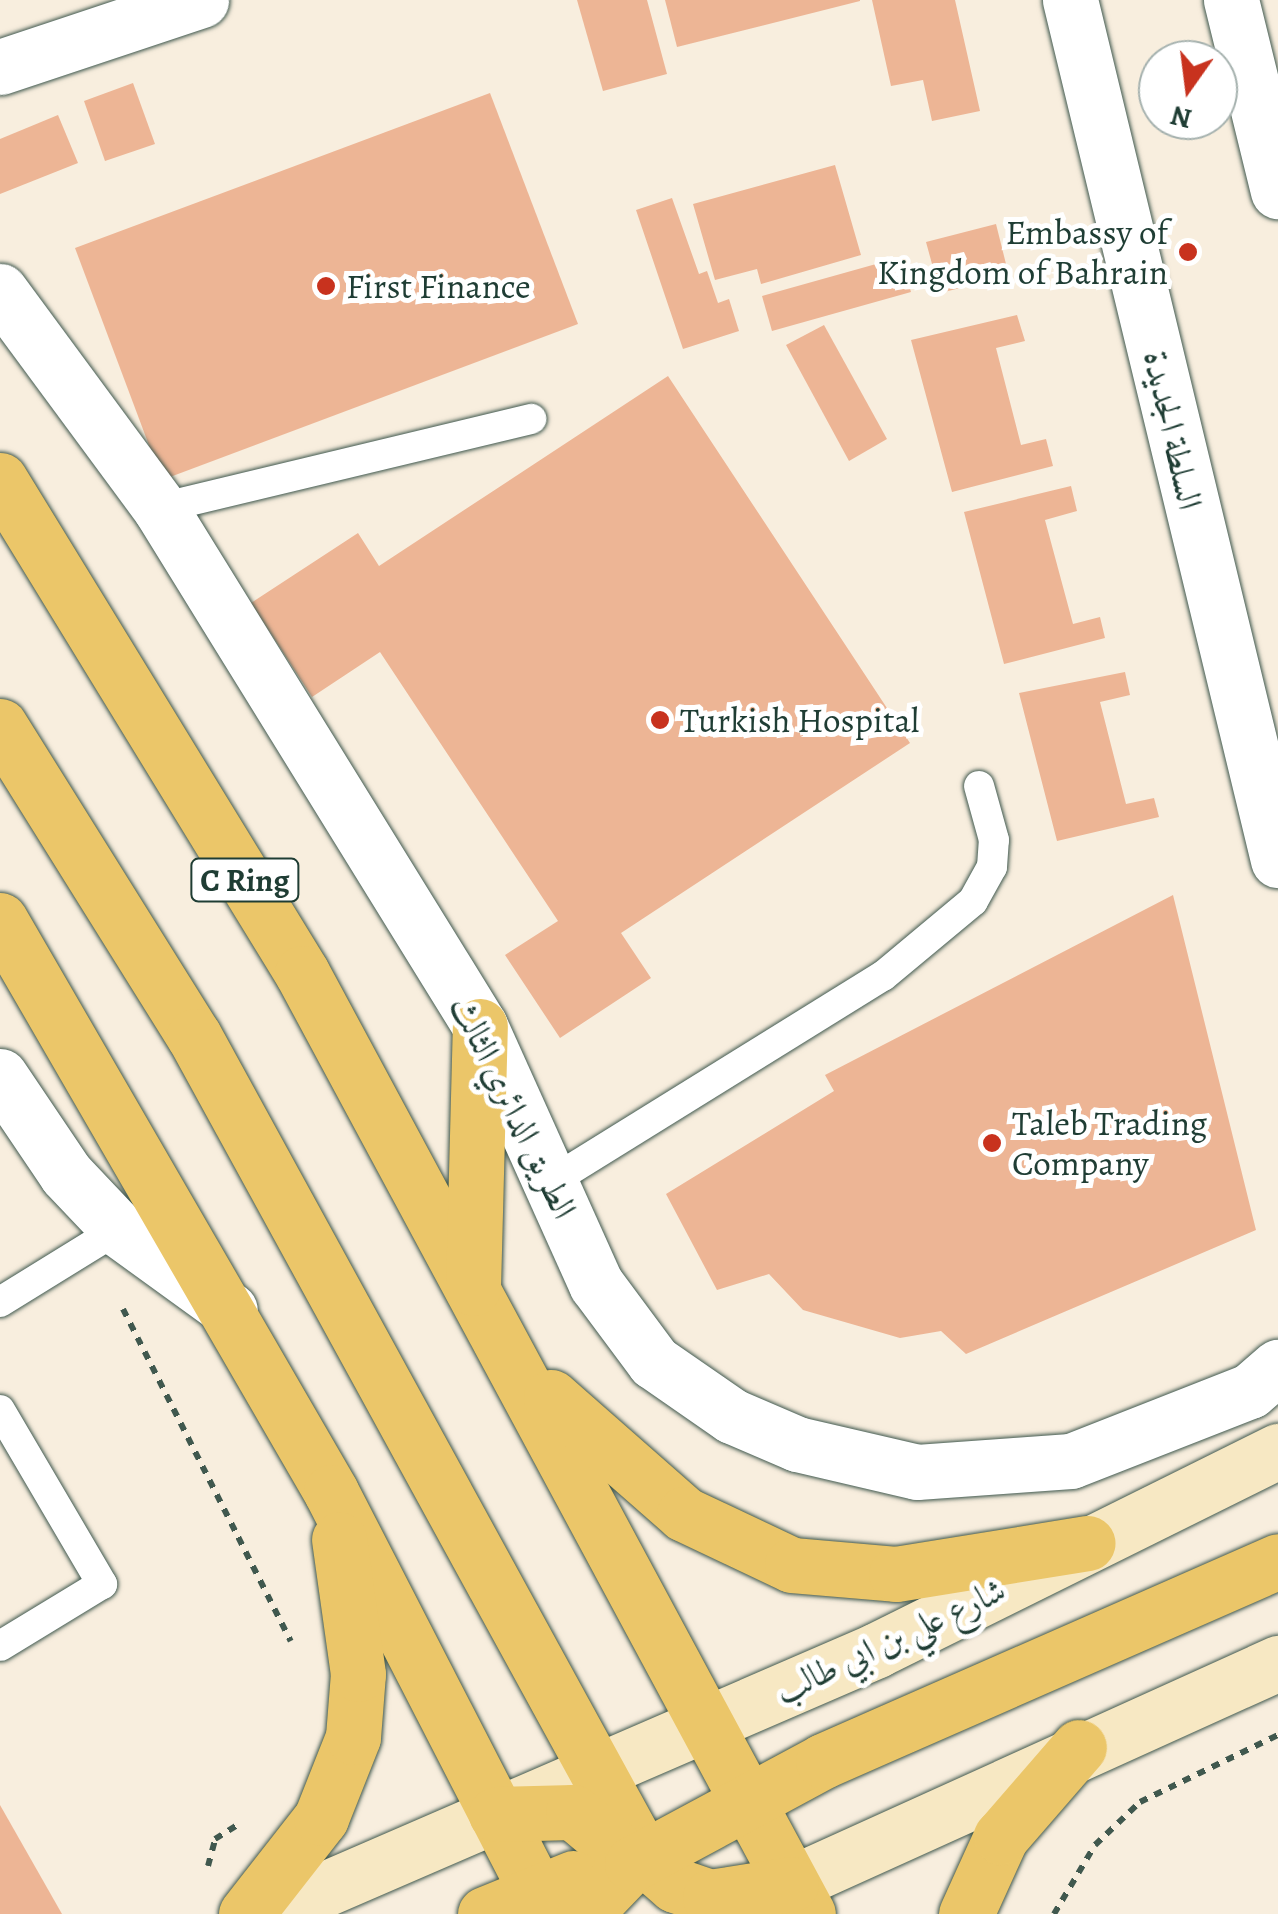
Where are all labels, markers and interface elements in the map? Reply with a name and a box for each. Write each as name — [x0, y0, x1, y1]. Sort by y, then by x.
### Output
north arrow — [1138, 40, 1238, 140]
text: N — [1167, 96, 1196, 138]
place label: Embassy of Kingdom of Bahrain — [877, 211, 1168, 293]
marker: Embassy of Kingdom of Bahrain — [1177, 241, 1199, 263]
place label: First Finance — [346, 265, 531, 307]
marker: First Finance — [315, 275, 337, 297]
street label: السلطة الجديدة — [1134, 346, 1212, 514]
place label: Turkish Hospital — [680, 699, 919, 741]
marker: Turkish Hospital — [649, 709, 671, 731]
road number: C Ring — [190, 853, 300, 907]
street label: الطريق الدائري الثالث — [442, 989, 586, 1225]
place label: Taleb Trading Company — [1012, 1102, 1207, 1184]
marker: Taleb Trading Company — [981, 1132, 1003, 1154]
street label: شارع علي بن ابي طالب — [768, 1568, 1012, 1712]

